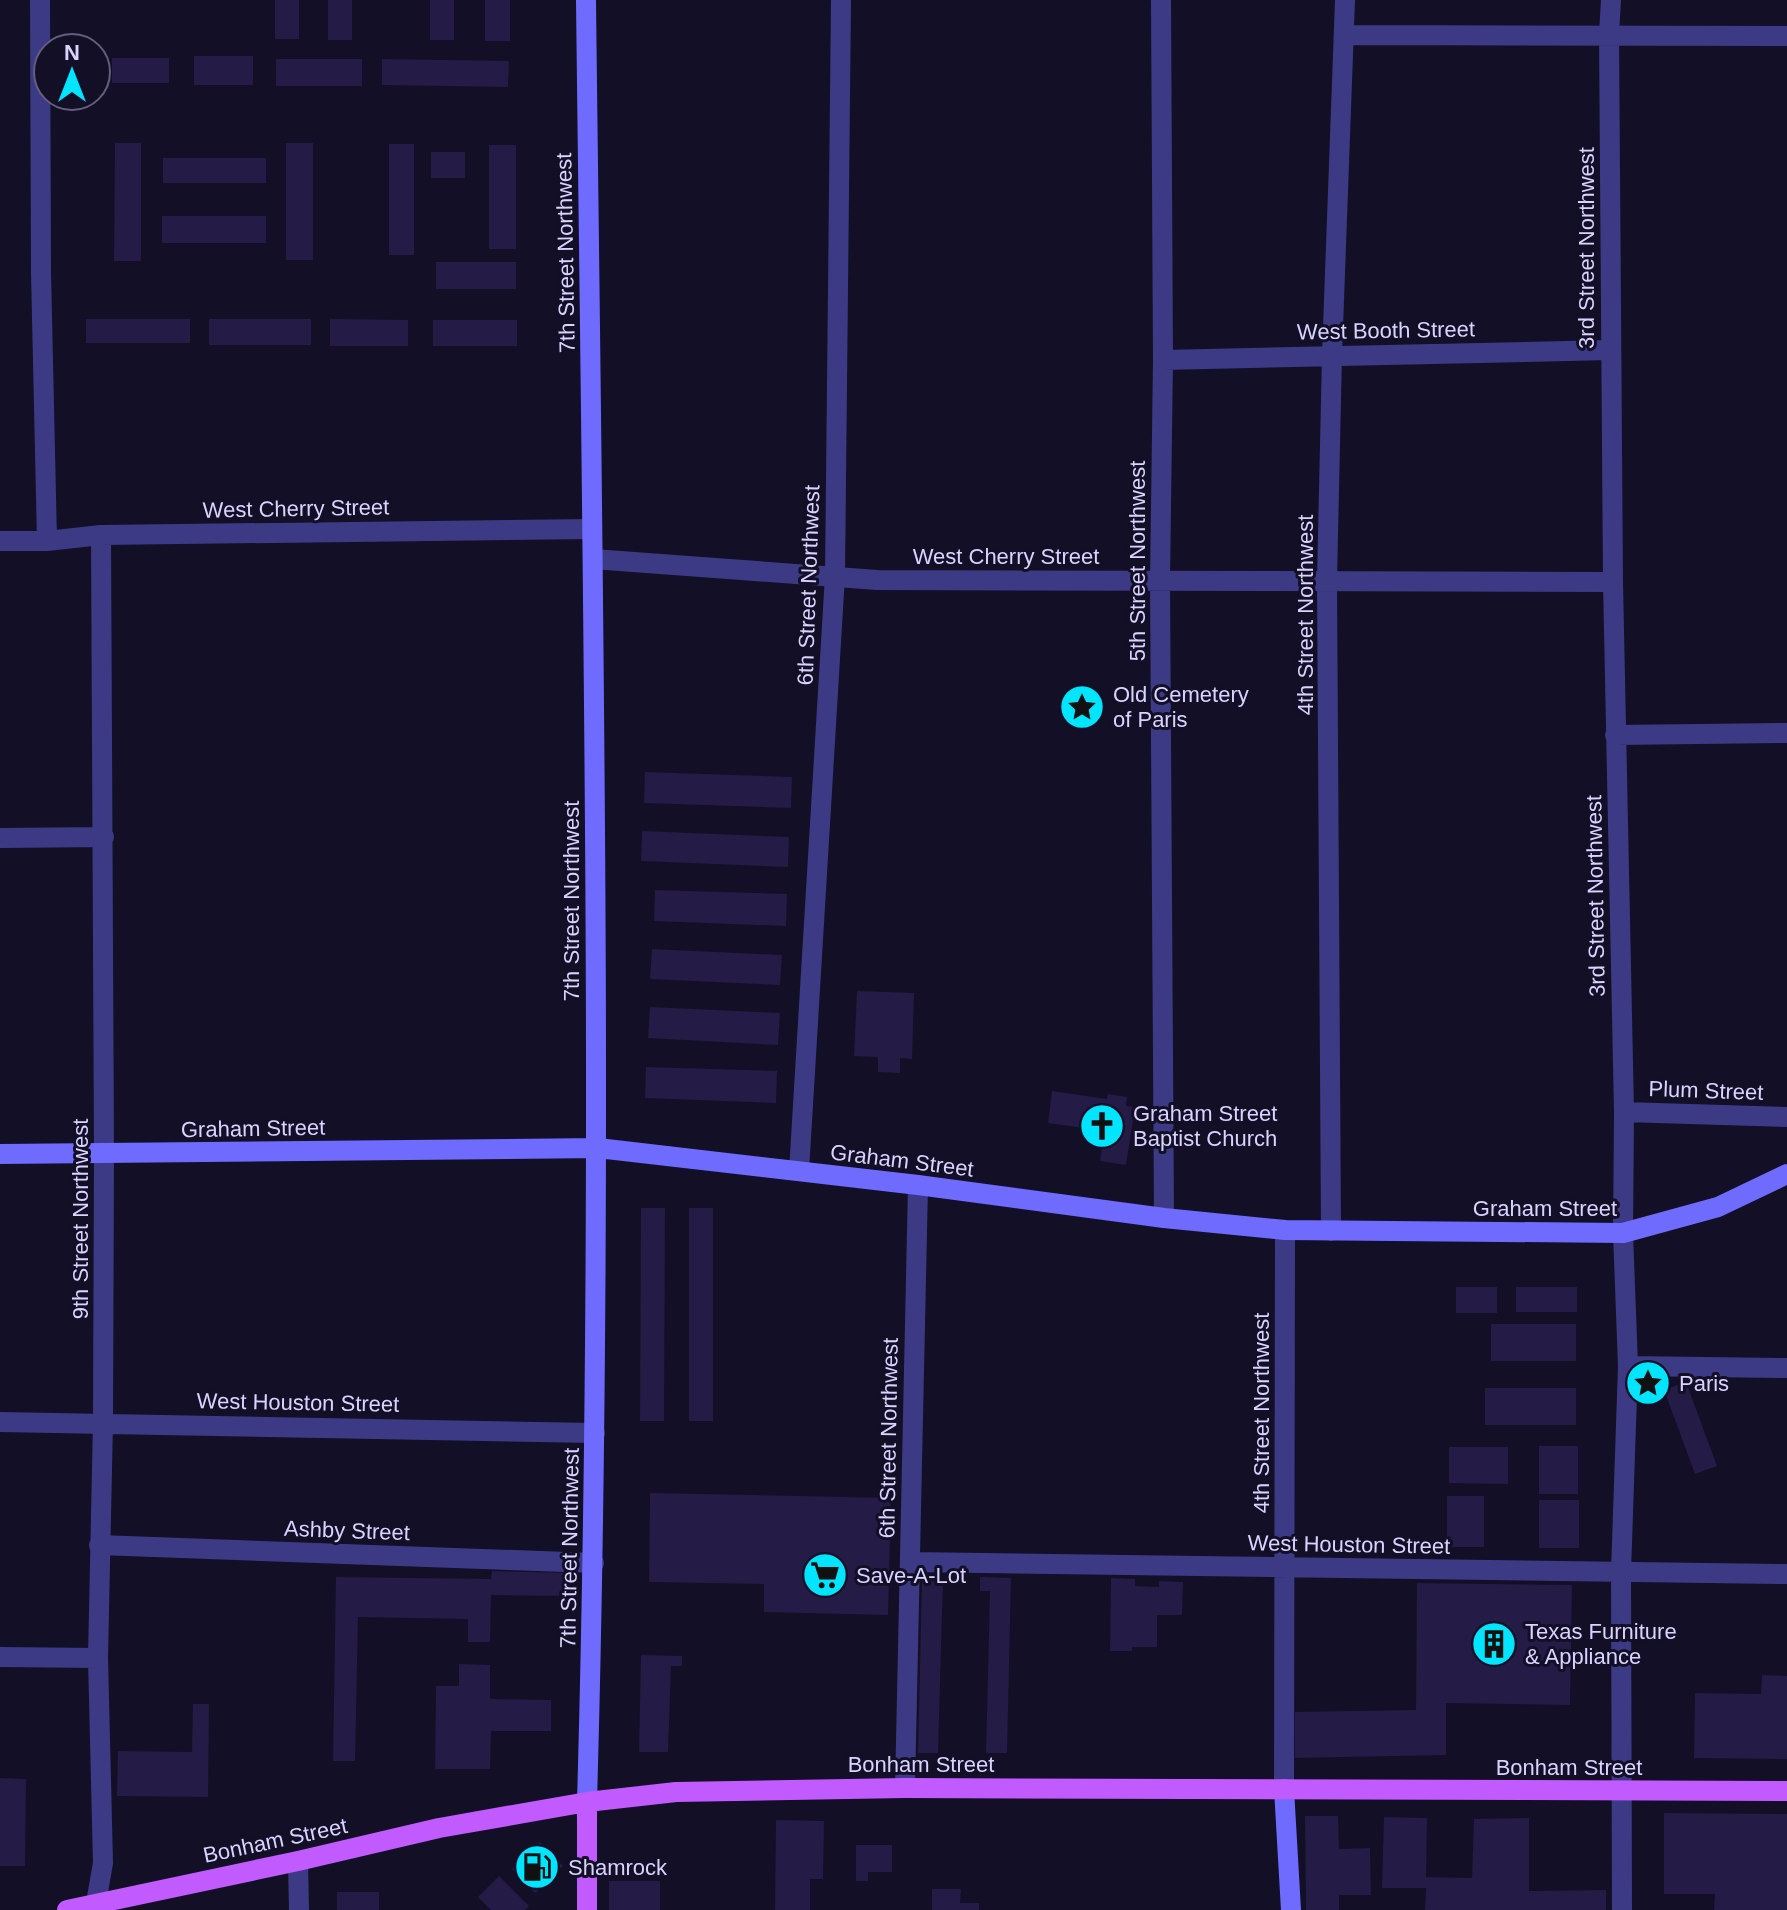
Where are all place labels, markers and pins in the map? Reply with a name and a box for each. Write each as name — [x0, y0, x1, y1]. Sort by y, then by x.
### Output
place label: Old Cemetery of Paris — [1113, 682, 1249, 732]
place icon: Old Cemetery of Paris — [1058, 683, 1106, 731]
place label: Graham Street Baptist Church — [1133, 1101, 1277, 1151]
church icon: Graham Street Baptist Church — [1078, 1102, 1126, 1150]
place icon: Paris — [1624, 1359, 1672, 1407]
place label: Paris — [1679, 1371, 1729, 1396]
supermarket icon: Save-A-Lot — [801, 1551, 849, 1599]
place label: Save-A-Lot — [856, 1563, 966, 1588]
place label: Texas Furniture & Appliance — [1525, 1619, 1677, 1669]
building icon: Texas Furniture & Appliance — [1470, 1620, 1518, 1668]
fuel station icon: Shamrock — [513, 1843, 561, 1891]
place label: Shamrock — [568, 1855, 668, 1880]

